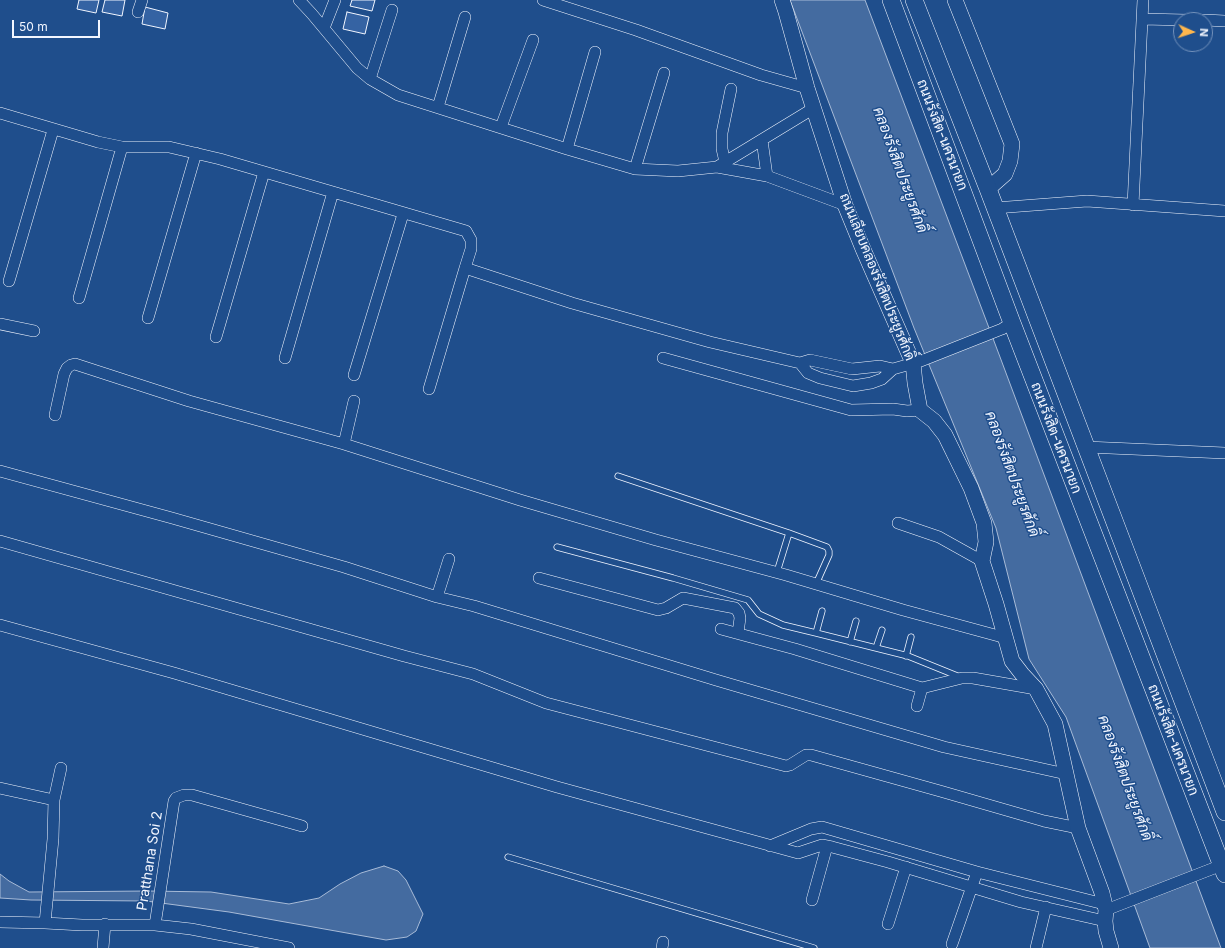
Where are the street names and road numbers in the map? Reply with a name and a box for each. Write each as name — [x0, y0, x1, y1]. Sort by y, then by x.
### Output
street label: ถนนรังสิต-นครนายก — [913, 77, 971, 193]
street label: ถนนเลียบคลองรังสิตประยูรศักดิ์ — [836, 191, 918, 363]
street label: ถนนรังสิต-นครนายก — [1027, 380, 1085, 496]
street label: ถนนรังสิต-นครนายก — [1144, 682, 1202, 798]
street label: Pratthana Soi 2 — [134, 810, 166, 912]

